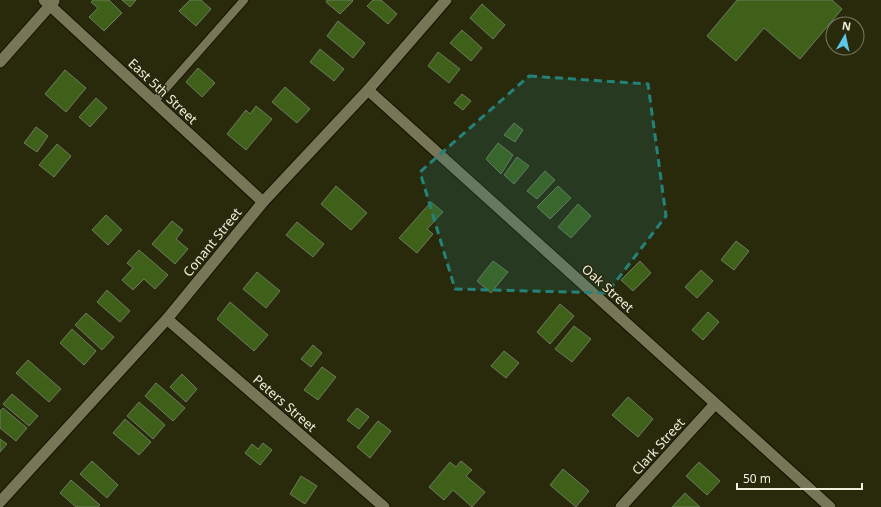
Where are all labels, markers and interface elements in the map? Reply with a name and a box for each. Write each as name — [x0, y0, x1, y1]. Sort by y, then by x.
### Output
north arrow — [825, 16, 865, 56]
text: N — [841, 18, 852, 34]
street label: East 5th Street — [124, 54, 202, 128]
street label: Conant Street — [179, 204, 246, 280]
street label: Oak Street — [578, 260, 638, 316]
street label: Peters Street — [249, 370, 321, 436]
street label: Clark Street — [628, 413, 689, 478]
scale bar — [737, 465, 862, 491]
text: 50 m — [743, 470, 771, 487]

